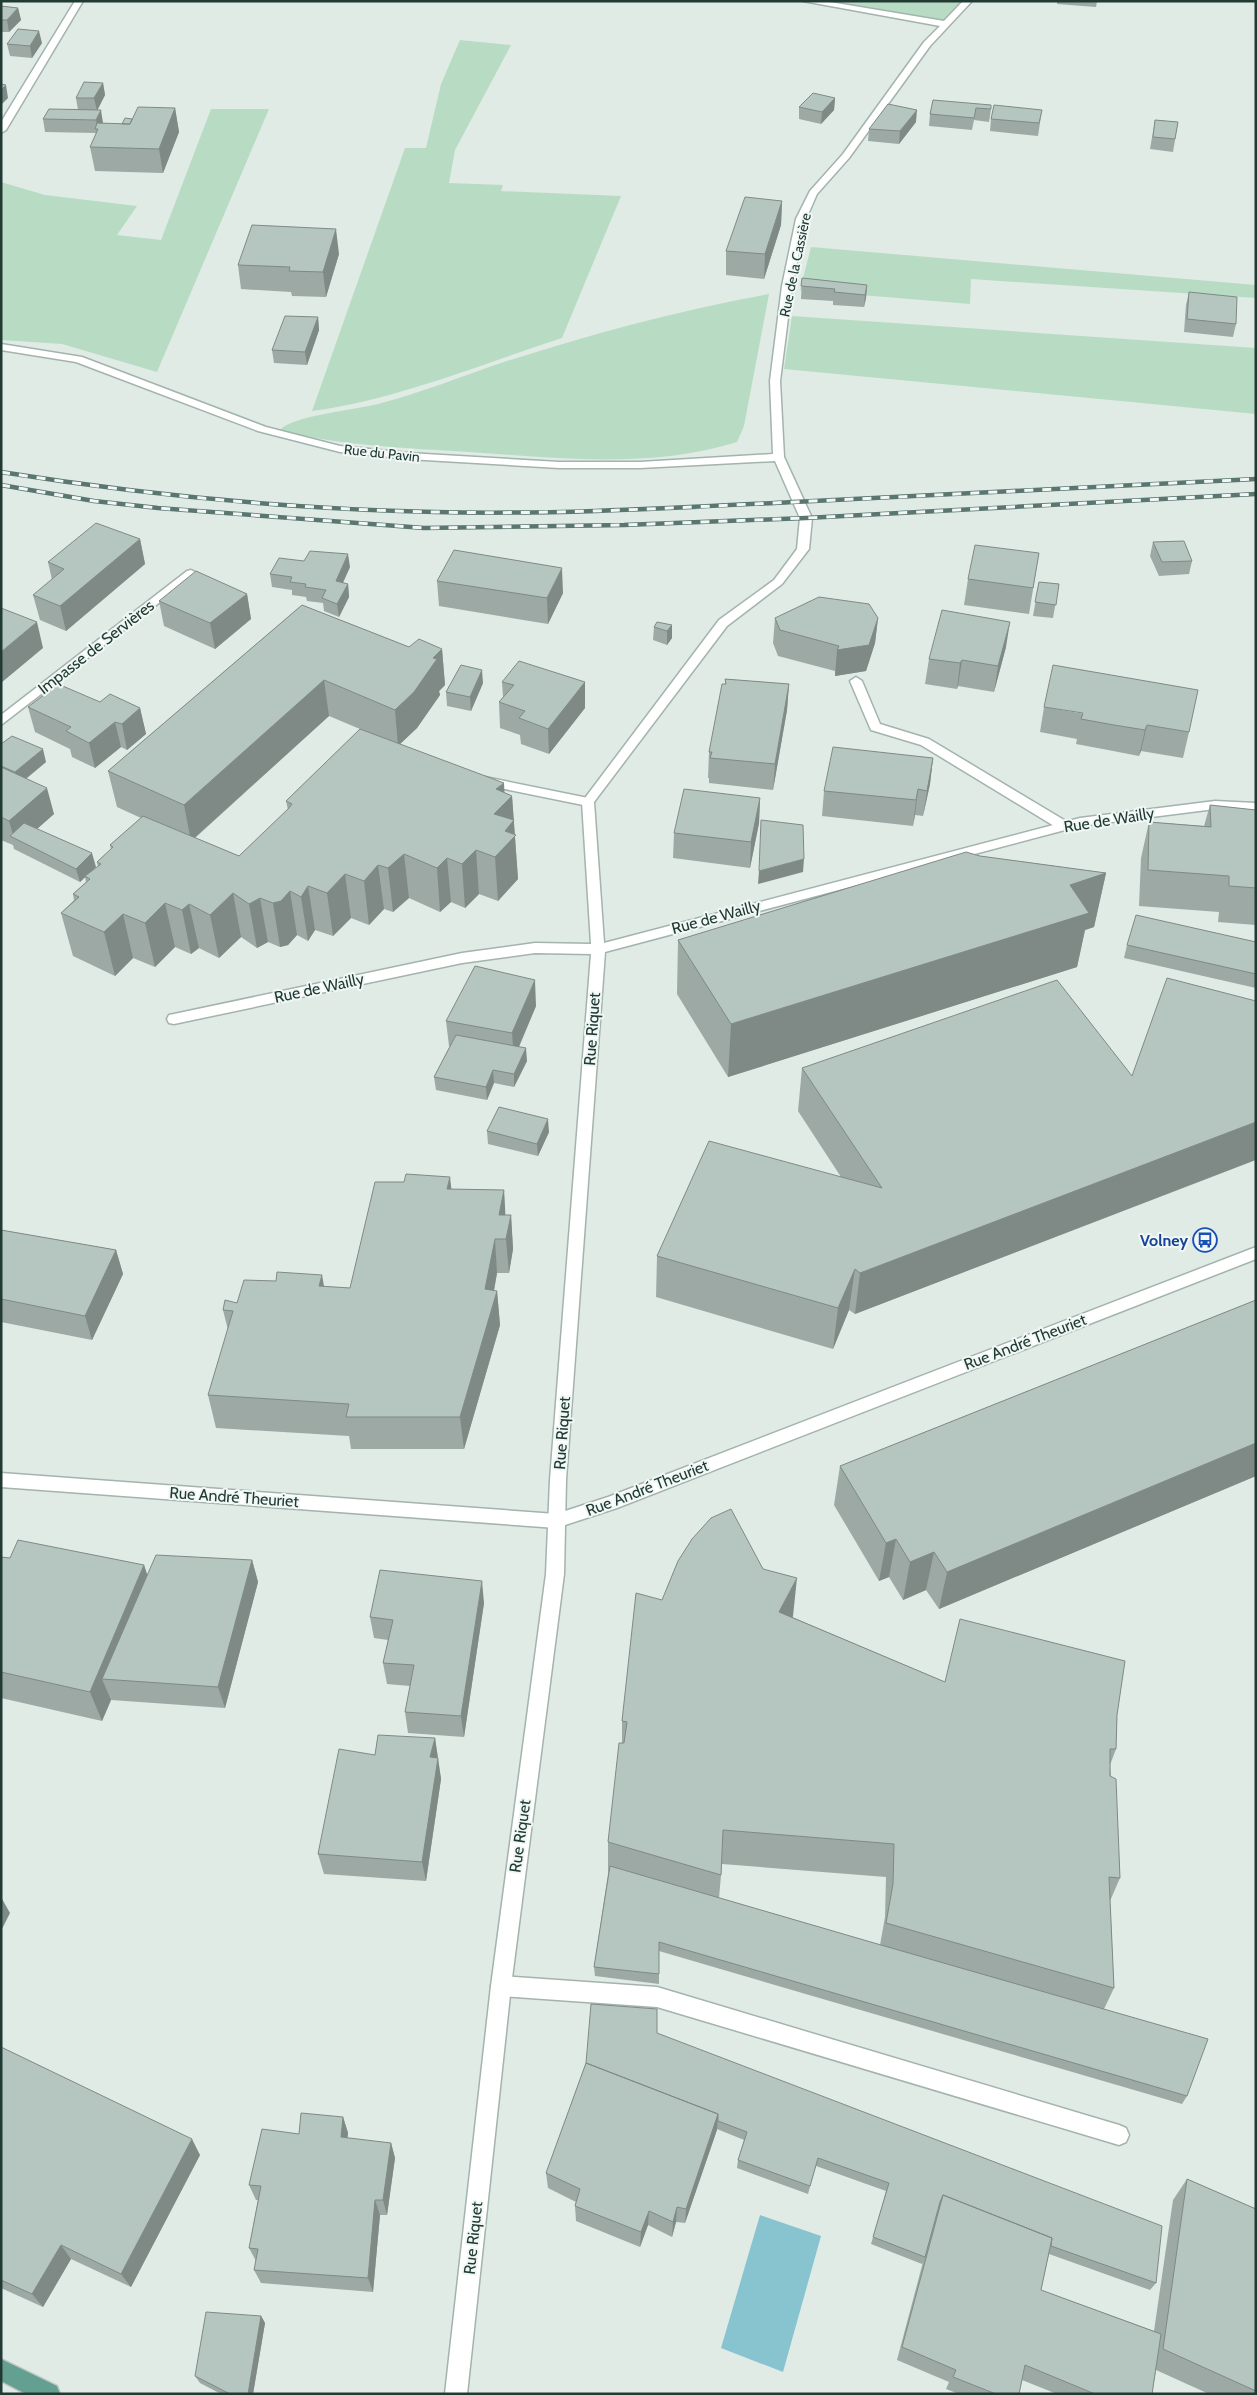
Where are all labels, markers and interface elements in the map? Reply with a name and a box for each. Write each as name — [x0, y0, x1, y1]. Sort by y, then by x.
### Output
street label: Rue de la Cassière — [775, 211, 815, 319]
street label: Rue du Pavin — [343, 440, 421, 466]
street label: Impasse de Servières — [34, 596, 158, 698]
street label: Rue de Wailly — [1062, 803, 1156, 837]
street label: Rue de Wailly — [669, 896, 763, 938]
street label: Rue de Wailly — [272, 969, 366, 1007]
street label: Rue Riquet — [580, 991, 604, 1066]
bus stop icon: Volney — [1192, 1227, 1218, 1253]
place label: Volney — [1140, 1231, 1188, 1250]
street label: Rue André Theuriet — [961, 1310, 1089, 1374]
street label: Rue Riquet — [550, 1395, 574, 1470]
street label: Rue André Theuriet — [583, 1456, 711, 1520]
street label: Rue André Theuriet — [169, 1483, 300, 1511]
street label: Rue Riquet — [505, 1798, 535, 1874]
street label: Rue Riquet — [460, 2200, 486, 2276]

